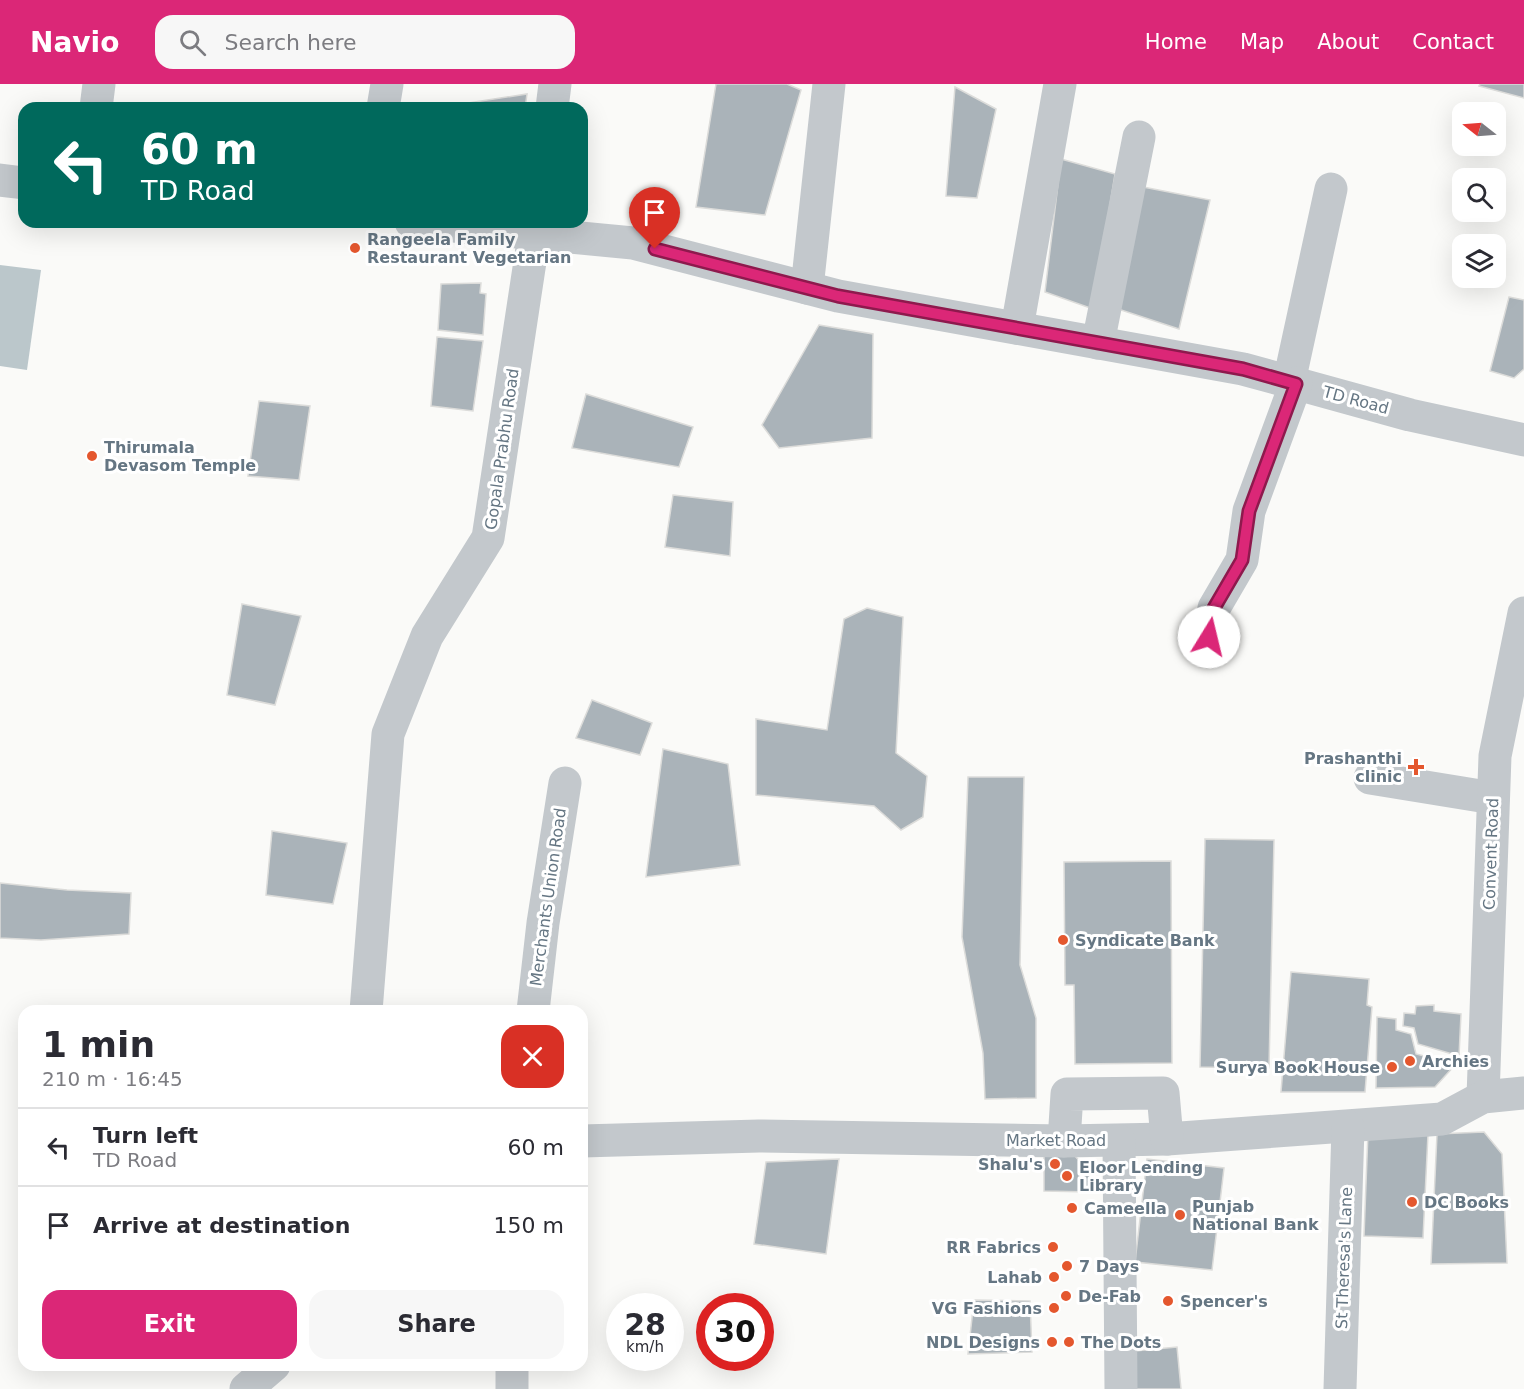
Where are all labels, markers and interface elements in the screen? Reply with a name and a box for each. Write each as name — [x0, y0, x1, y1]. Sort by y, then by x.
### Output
search box — [155, 15, 575, 69]
text: Navio — [30, 26, 119, 59]
icon: search — [176, 26, 209, 59]
text: Search here — [224, 30, 357, 55]
text: Home — [1145, 30, 1207, 54]
text: Map — [1240, 30, 1284, 54]
text: About — [1317, 30, 1379, 54]
text: Contact — [1412, 30, 1494, 54]
north arrow — [1452, 102, 1506, 156]
map controls — [1452, 102, 1506, 288]
text: 60 m — [141, 125, 258, 174]
icon: left — [42, 126, 120, 204]
button: search — [1452, 168, 1506, 222]
text: TD Road — [141, 175, 255, 206]
pin — [629, 187, 680, 249]
icon: arrive — [638, 196, 671, 229]
place label: Rangeela Family Restaurant Vegetarian — [367, 230, 572, 267]
button: layers — [1452, 234, 1506, 288]
marker: Rangeela Family Restaurant Vegetarian — [348, 241, 362, 255]
street label: Gopala Prabhu Road — [481, 367, 523, 531]
street label: TD Road — [1320, 382, 1391, 418]
place label: Thirumala Devasom Temple — [104, 438, 256, 475]
marker: Thirumala Devasom Temple — [85, 449, 99, 463]
position arrow — [1177, 605, 1241, 669]
place label: Prashanthi clinic — [1304, 749, 1402, 786]
marker: Prashanthi clinic — [1407, 758, 1425, 776]
street label: Convent Road — [1480, 798, 1502, 910]
street label: Merchants Union Road — [526, 807, 570, 987]
place label: Syndicate Bank — [1075, 931, 1215, 950]
marker: Syndicate Bank — [1056, 933, 1070, 947]
text: 1 min — [42, 1024, 155, 1065]
button: close — [501, 1025, 564, 1088]
place label: Archies — [1422, 1052, 1489, 1071]
marker: Archies — [1403, 1054, 1417, 1068]
place label: Surya Book House — [1216, 1058, 1380, 1077]
marker: Surya Book House — [1385, 1060, 1399, 1074]
text: 210 m · 16:45 — [42, 1067, 183, 1091]
text: Turn left — [93, 1123, 198, 1148]
icon: left — [42, 1131, 75, 1164]
street label: Market Road — [1006, 1131, 1106, 1150]
text: 60 m — [508, 1135, 564, 1160]
text: TD Road — [93, 1148, 177, 1172]
place label: Shalu's — [978, 1155, 1043, 1174]
marker: Shalu's — [1048, 1157, 1062, 1171]
place label: Eloor Lending Library — [1079, 1158, 1203, 1195]
marker: Eloor Lending Library — [1060, 1169, 1074, 1183]
street label: St Theresa's Lane — [1332, 1187, 1356, 1329]
place label: DC Books — [1424, 1193, 1509, 1212]
marker: DC Books — [1405, 1195, 1419, 1209]
place label: Punjab National Bank — [1192, 1197, 1319, 1234]
place label: Cameella — [1084, 1199, 1167, 1218]
marker: Cameella — [1065, 1201, 1079, 1215]
marker: Punjab National Bank — [1173, 1208, 1187, 1222]
icon: arrive — [42, 1209, 75, 1242]
text: Arrive at destination — [93, 1213, 350, 1238]
text: 150 m — [494, 1213, 564, 1238]
place label: RR Fabrics — [946, 1238, 1041, 1257]
marker: RR Fabrics — [1046, 1240, 1060, 1254]
place label: 7 Days — [1079, 1257, 1139, 1276]
marker: 7 Days — [1060, 1259, 1074, 1273]
place label: Lahab — [987, 1268, 1042, 1287]
marker: Lahab — [1047, 1270, 1061, 1284]
place label: De-Fab — [1078, 1287, 1141, 1306]
marker: De-Fab — [1059, 1289, 1073, 1303]
button: Exit — [42, 1290, 297, 1359]
button: Share — [309, 1290, 564, 1359]
place label: Spencer's — [1180, 1292, 1268, 1311]
speed limit sign: 30 — [696, 1293, 774, 1371]
marker: Spencer's — [1161, 1294, 1175, 1308]
place label: VG Fashions — [932, 1299, 1042, 1318]
marker: VG Fashions — [1047, 1301, 1061, 1315]
text: 28 — [624, 1307, 666, 1342]
place label: NDL Designs — [926, 1333, 1040, 1352]
place label: The Dots — [1081, 1333, 1161, 1352]
marker: NDL Designs — [1045, 1335, 1059, 1349]
marker: The Dots — [1062, 1335, 1076, 1349]
text: km/h — [626, 1338, 664, 1356]

